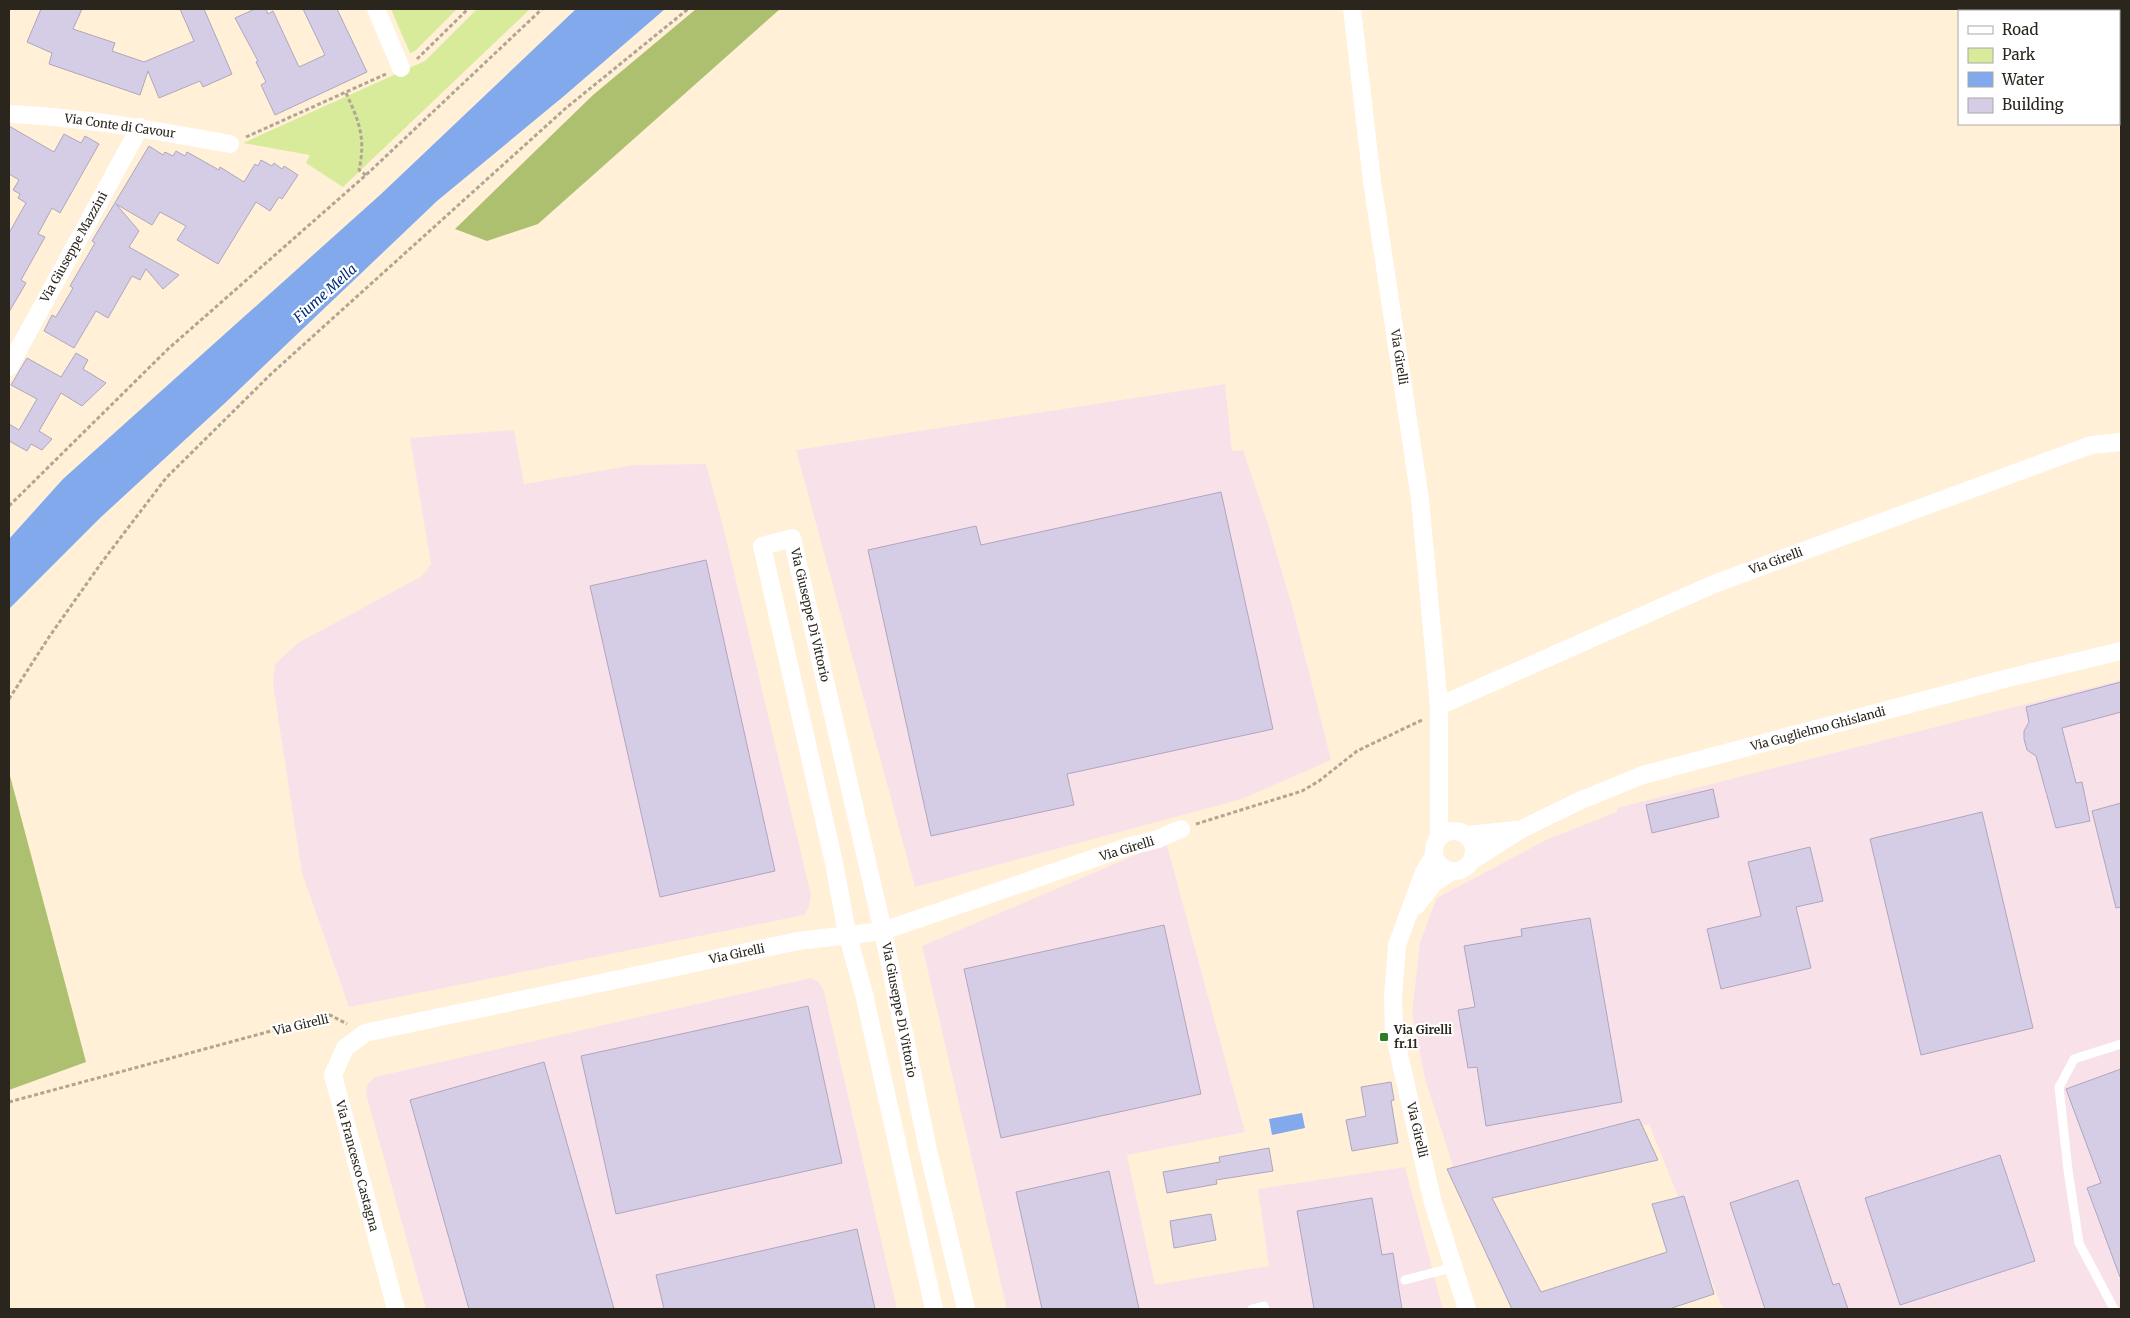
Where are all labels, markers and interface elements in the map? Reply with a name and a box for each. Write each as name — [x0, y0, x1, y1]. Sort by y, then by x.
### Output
legend — [1958, 10, 2120, 125]
text: Road — [2002, 20, 2038, 39]
text: Park — [2002, 45, 2036, 64]
text: Water — [2001, 70, 2045, 89]
text: Building — [2002, 95, 2064, 114]
street label: Via Conte di Cavour — [63, 110, 177, 141]
street label: Via Giuseppe Mazzini — [36, 189, 110, 306]
water label: Fiume Mella — [289, 260, 360, 327]
street label: Via Girelli — [1388, 327, 1411, 386]
street label: Via Girelli — [1746, 544, 1805, 578]
street label: Via Giuseppe Di Vittorio — [788, 545, 833, 683]
street label: Via Guglielmo Ghislandi — [1748, 703, 1887, 754]
street label: Via Girelli — [1097, 833, 1156, 864]
street label: Via Girelli — [707, 940, 766, 967]
street label: Via Giuseppe Di Vittorio — [879, 940, 920, 1079]
street label: Via Girelli — [271, 1011, 330, 1038]
place label: Via Girelli fr.11 — [1393, 1022, 1452, 1051]
marker: Via Girelli fr.11 — [1378, 1031, 1390, 1043]
street label: Via Francesco Castagna — [333, 1098, 382, 1234]
street label: Via Girelli — [1404, 1100, 1431, 1159]

